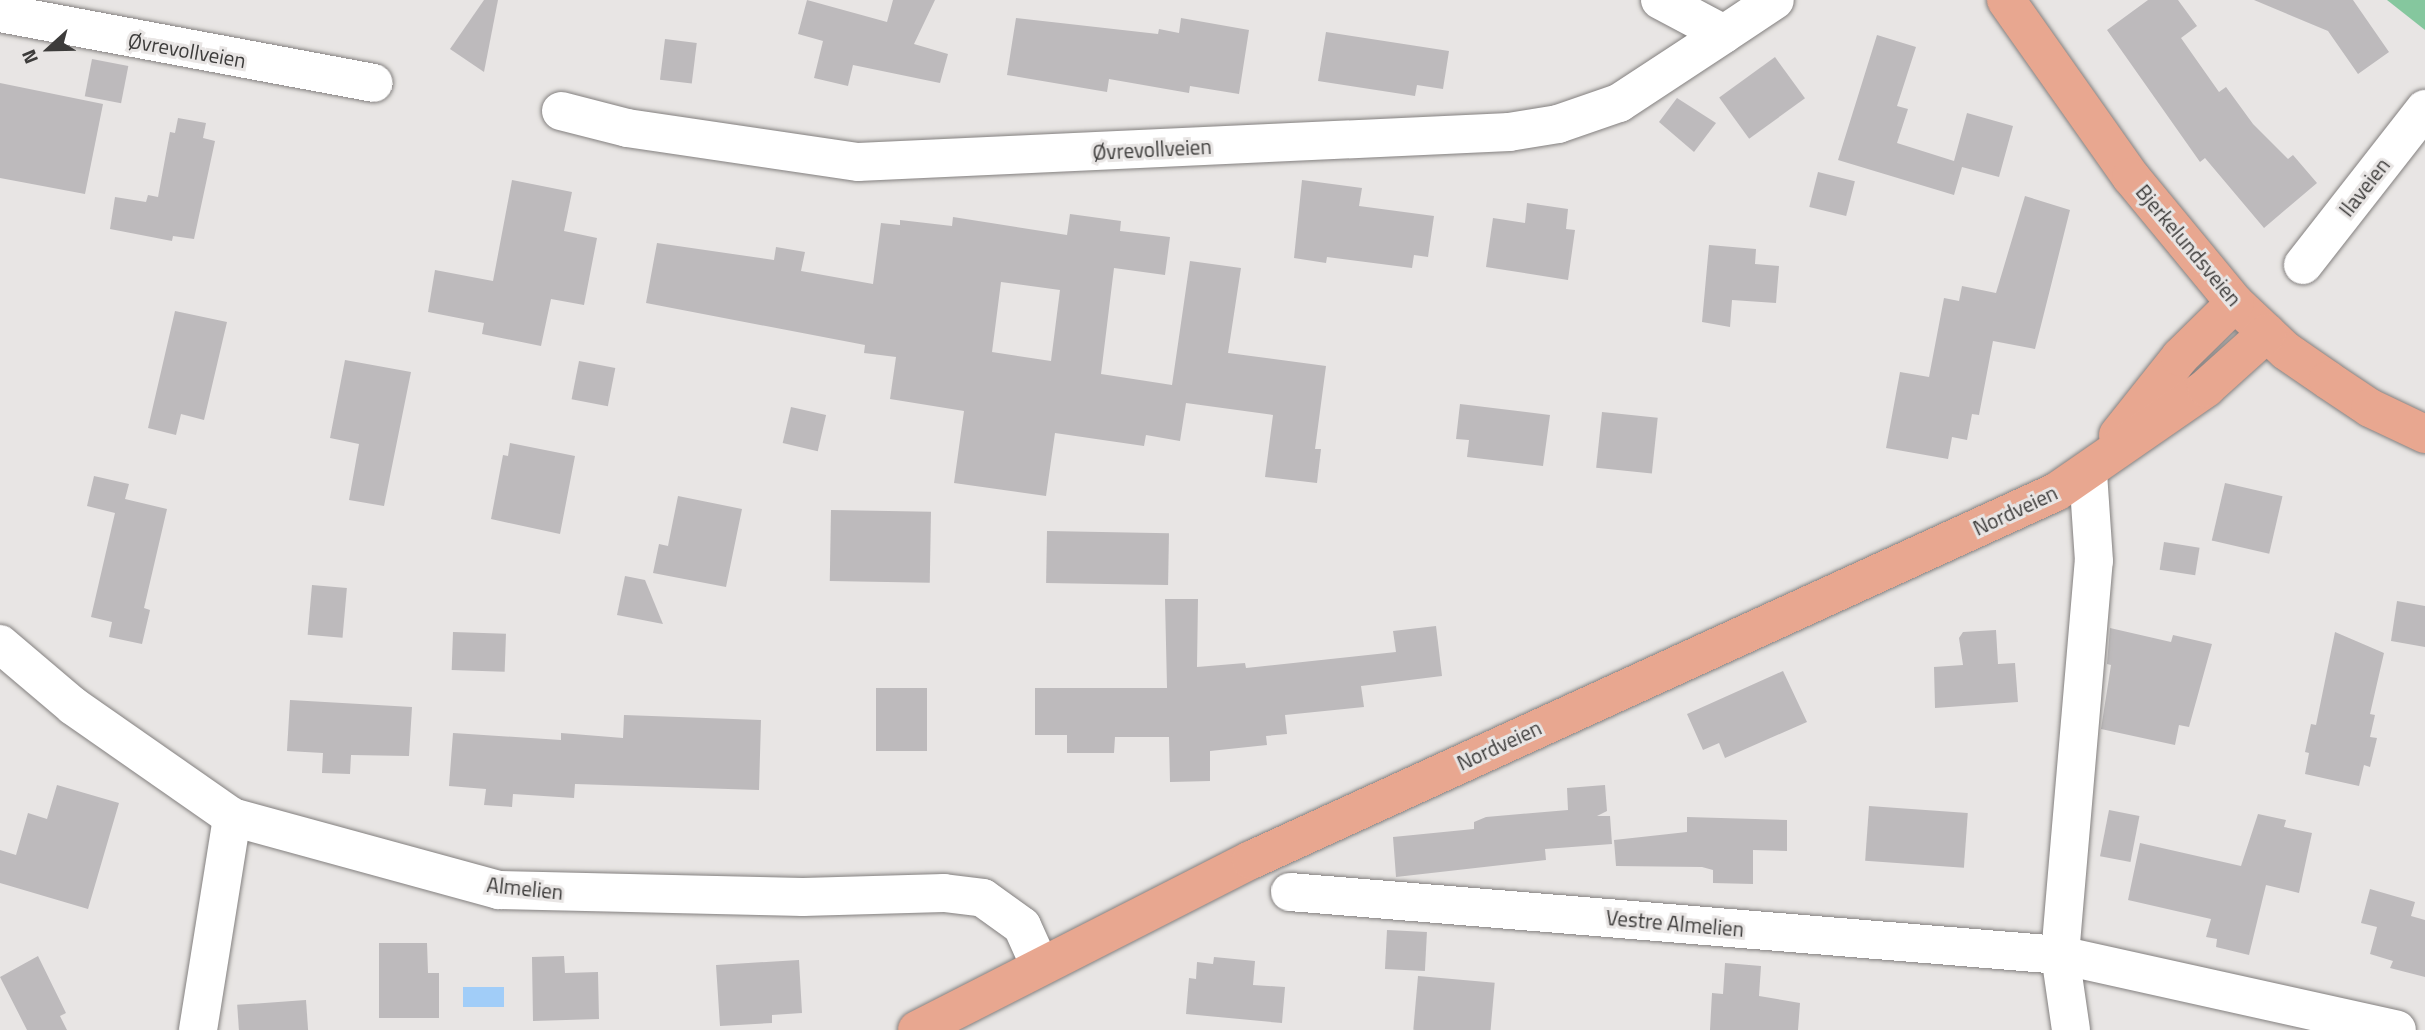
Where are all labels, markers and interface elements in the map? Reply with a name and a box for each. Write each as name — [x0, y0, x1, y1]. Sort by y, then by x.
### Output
north arrow — [14, 14, 84, 84]
street label: Øvrevollveien — [126, 27, 248, 73]
text: N — [13, 46, 45, 69]
street label: Øvrevollveien — [1092, 133, 1212, 165]
street label: Ilaveien — [2333, 153, 2395, 221]
street label: Bjerkelundsveien — [2131, 179, 2247, 311]
street label: Nordveien — [1969, 480, 2061, 540]
street label: Nordveien — [1453, 715, 1545, 775]
street label: Almelien — [485, 871, 565, 905]
street label: Vestre Almelien — [1605, 904, 1745, 942]

